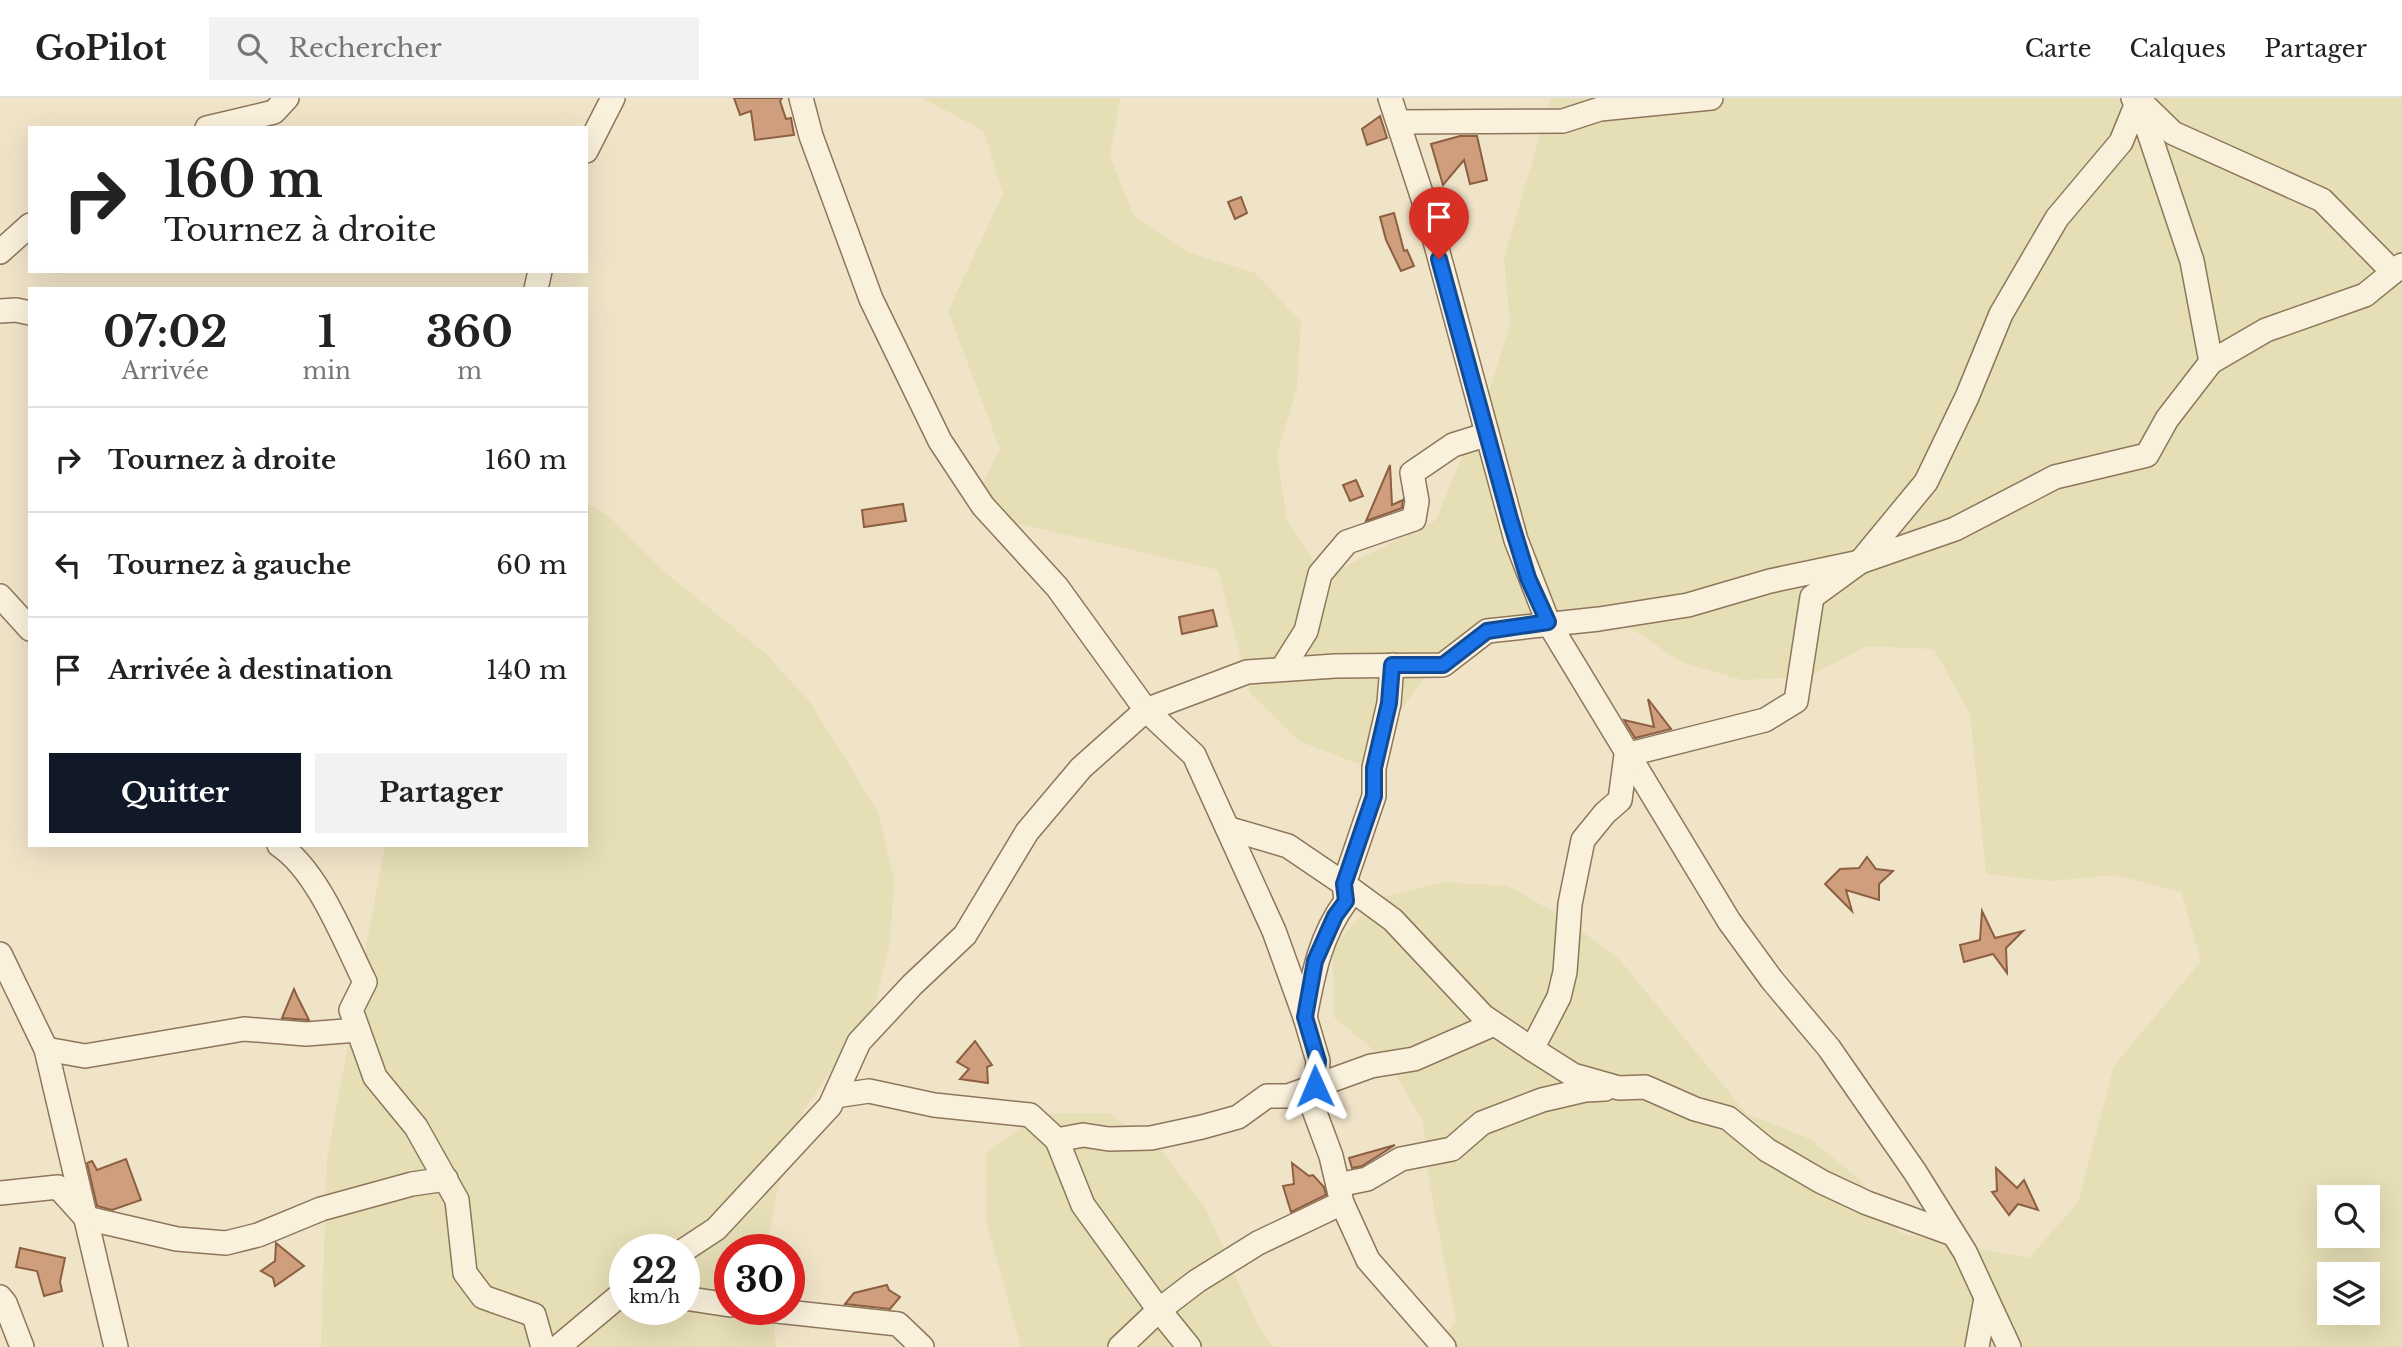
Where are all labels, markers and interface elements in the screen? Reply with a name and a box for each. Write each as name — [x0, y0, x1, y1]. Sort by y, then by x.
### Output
search box — [209, 17, 699, 80]
text: GoPilot — [35, 28, 167, 69]
icon: search — [233, 29, 271, 67]
text: Rechercher — [289, 32, 442, 64]
text: Carte — [2025, 34, 2091, 63]
text: Calques — [2129, 34, 2226, 63]
text: Partager — [2264, 34, 2367, 63]
text: 160 m — [164, 149, 323, 210]
icon: right — [49, 154, 140, 245]
pin — [1409, 187, 1469, 259]
icon: arrive — [1420, 198, 1458, 236]
text: Tournez à droite — [164, 210, 437, 250]
text: 07:02 — [103, 306, 227, 358]
text: 1 — [318, 306, 336, 358]
text: 360 — [426, 306, 513, 358]
text: Arrivée — [122, 357, 209, 385]
text: min — [303, 357, 351, 385]
text: m — [457, 357, 482, 385]
icon: right — [49, 441, 87, 479]
text: Tournez à droite — [108, 444, 336, 476]
text: 160 m — [485, 444, 567, 476]
icon: left — [49, 546, 87, 584]
text: Tournez à gauche — [108, 549, 351, 581]
text: 60 m — [496, 549, 567, 581]
icon: arrive — [49, 651, 87, 689]
text: Arrivée à destination — [108, 654, 393, 686]
text: 140 m — [486, 654, 567, 686]
button: Quitter — [49, 753, 301, 833]
button: Partager — [315, 753, 567, 833]
position arrow — [1278, 1049, 1352, 1123]
map controls — [2317, 1185, 2380, 1325]
button: search — [2317, 1185, 2380, 1248]
speed limit sign: 30 — [714, 1234, 805, 1325]
text: 22 — [632, 1249, 677, 1292]
button: layers — [2317, 1262, 2380, 1325]
text: km/h — [629, 1286, 680, 1308]

